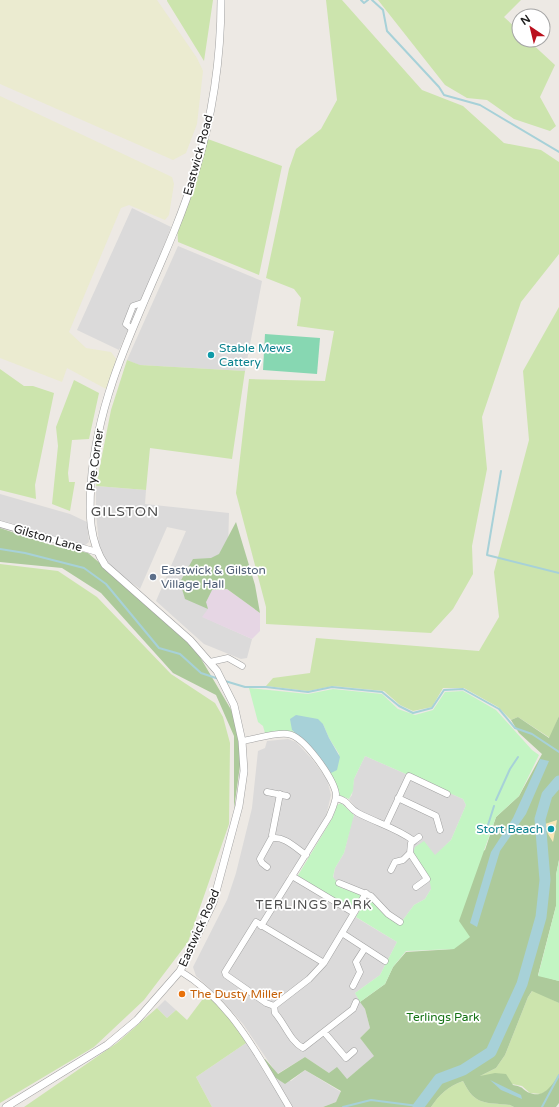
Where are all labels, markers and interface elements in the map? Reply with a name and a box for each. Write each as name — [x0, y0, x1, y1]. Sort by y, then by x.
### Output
north arrow — [511, 8, 551, 48]
text: N — [518, 12, 533, 28]
street label: Eastwick Road — [180, 113, 216, 197]
place label: Stable Mews Cattery — [219, 341, 292, 369]
marker: Stable Mews Cattery — [206, 350, 216, 360]
street label: Pye Corner — [84, 427, 106, 492]
district label: GILSTON — [91, 503, 159, 520]
street label: Gilston Lane — [12, 522, 84, 555]
place label: Eastwick & Gilston Village Hall — [161, 563, 266, 591]
marker: Eastwick & Gilston Village Hall — [148, 572, 158, 582]
place label: Stort Beach — [476, 822, 543, 836]
marker: Stort Beach — [546, 824, 556, 834]
street label: Eastwick Road — [176, 887, 222, 969]
district label: TERLINGS PARK — [255, 897, 373, 913]
place label: The Dusty Miller — [190, 987, 283, 1001]
marker: The Dusty Miller — [177, 989, 187, 999]
park label: Terlings Park — [406, 1010, 480, 1024]

